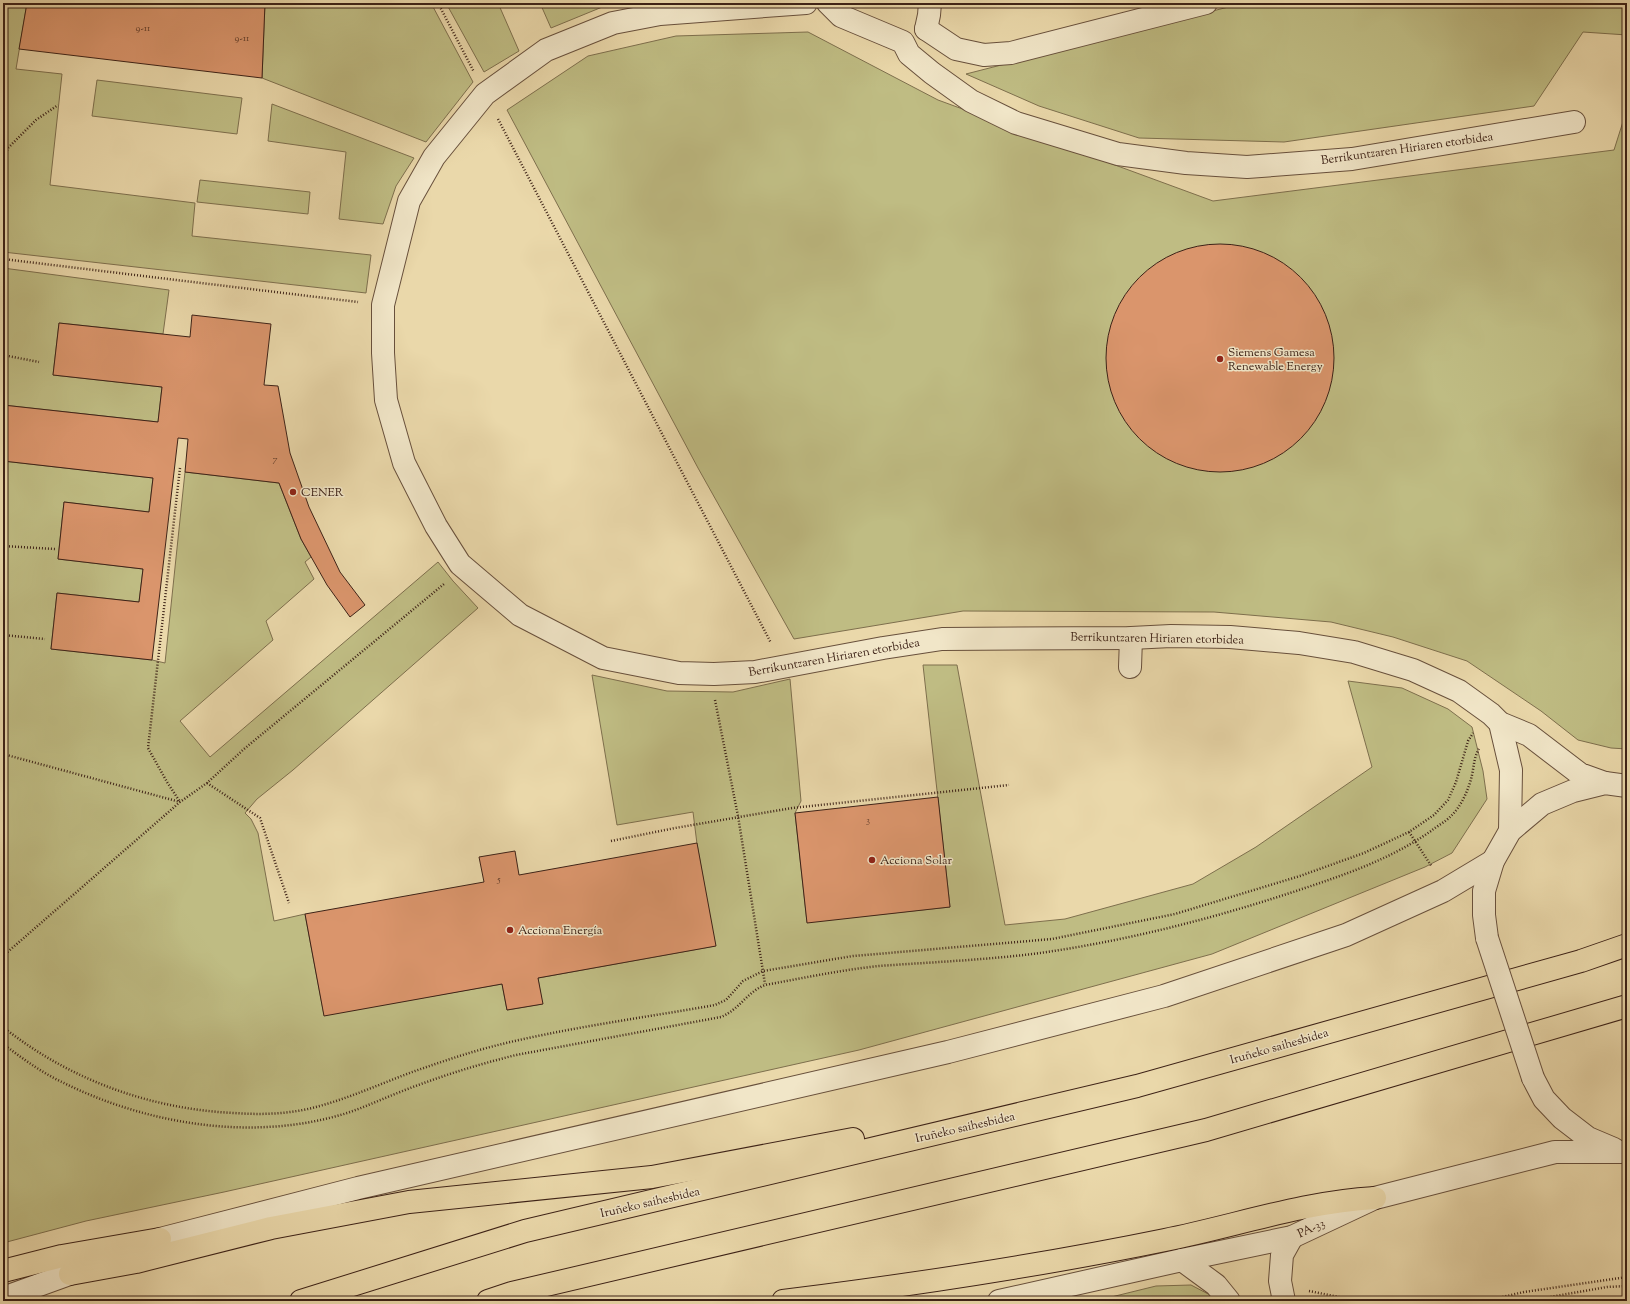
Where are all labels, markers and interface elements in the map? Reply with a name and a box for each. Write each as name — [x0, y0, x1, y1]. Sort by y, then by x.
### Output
house number: 9-11 — [136, 21, 151, 36]
house number: 9-11 — [235, 31, 250, 46]
street label: Berrikuntzaren Hiriaren etorbidea — [1320, 128, 1495, 170]
place label: Siemens Gamesa Renewable Energy — [1228, 344, 1323, 376]
marker: Siemens Gamesa Renewable Energy — [1215, 354, 1225, 364]
house number: 7 — [272, 452, 278, 467]
place label: CENER — [301, 484, 344, 502]
marker: CENER — [288, 487, 298, 497]
street label: Berrikuntzaren Hiriaren etorbidea — [1070, 628, 1244, 650]
street label: Berrikuntzaren Hiriaren etorbidea — [747, 634, 922, 682]
house number: 3 — [866, 813, 870, 828]
place label: Acciona Solar — [880, 852, 952, 870]
marker: Acciona Solar — [867, 855, 877, 865]
house number: 5 — [496, 872, 501, 887]
place label: Acciona Energía — [518, 922, 603, 940]
marker: Acciona Energía — [505, 925, 515, 935]
street label: Iruñeko saihesbidea — [1228, 1024, 1331, 1070]
street label: Iruñeko saihesbidea — [914, 1108, 1017, 1148]
street label: Iruñeko saihesbidea — [599, 1183, 702, 1223]
street label: PA-33 — [1295, 1215, 1328, 1243]

